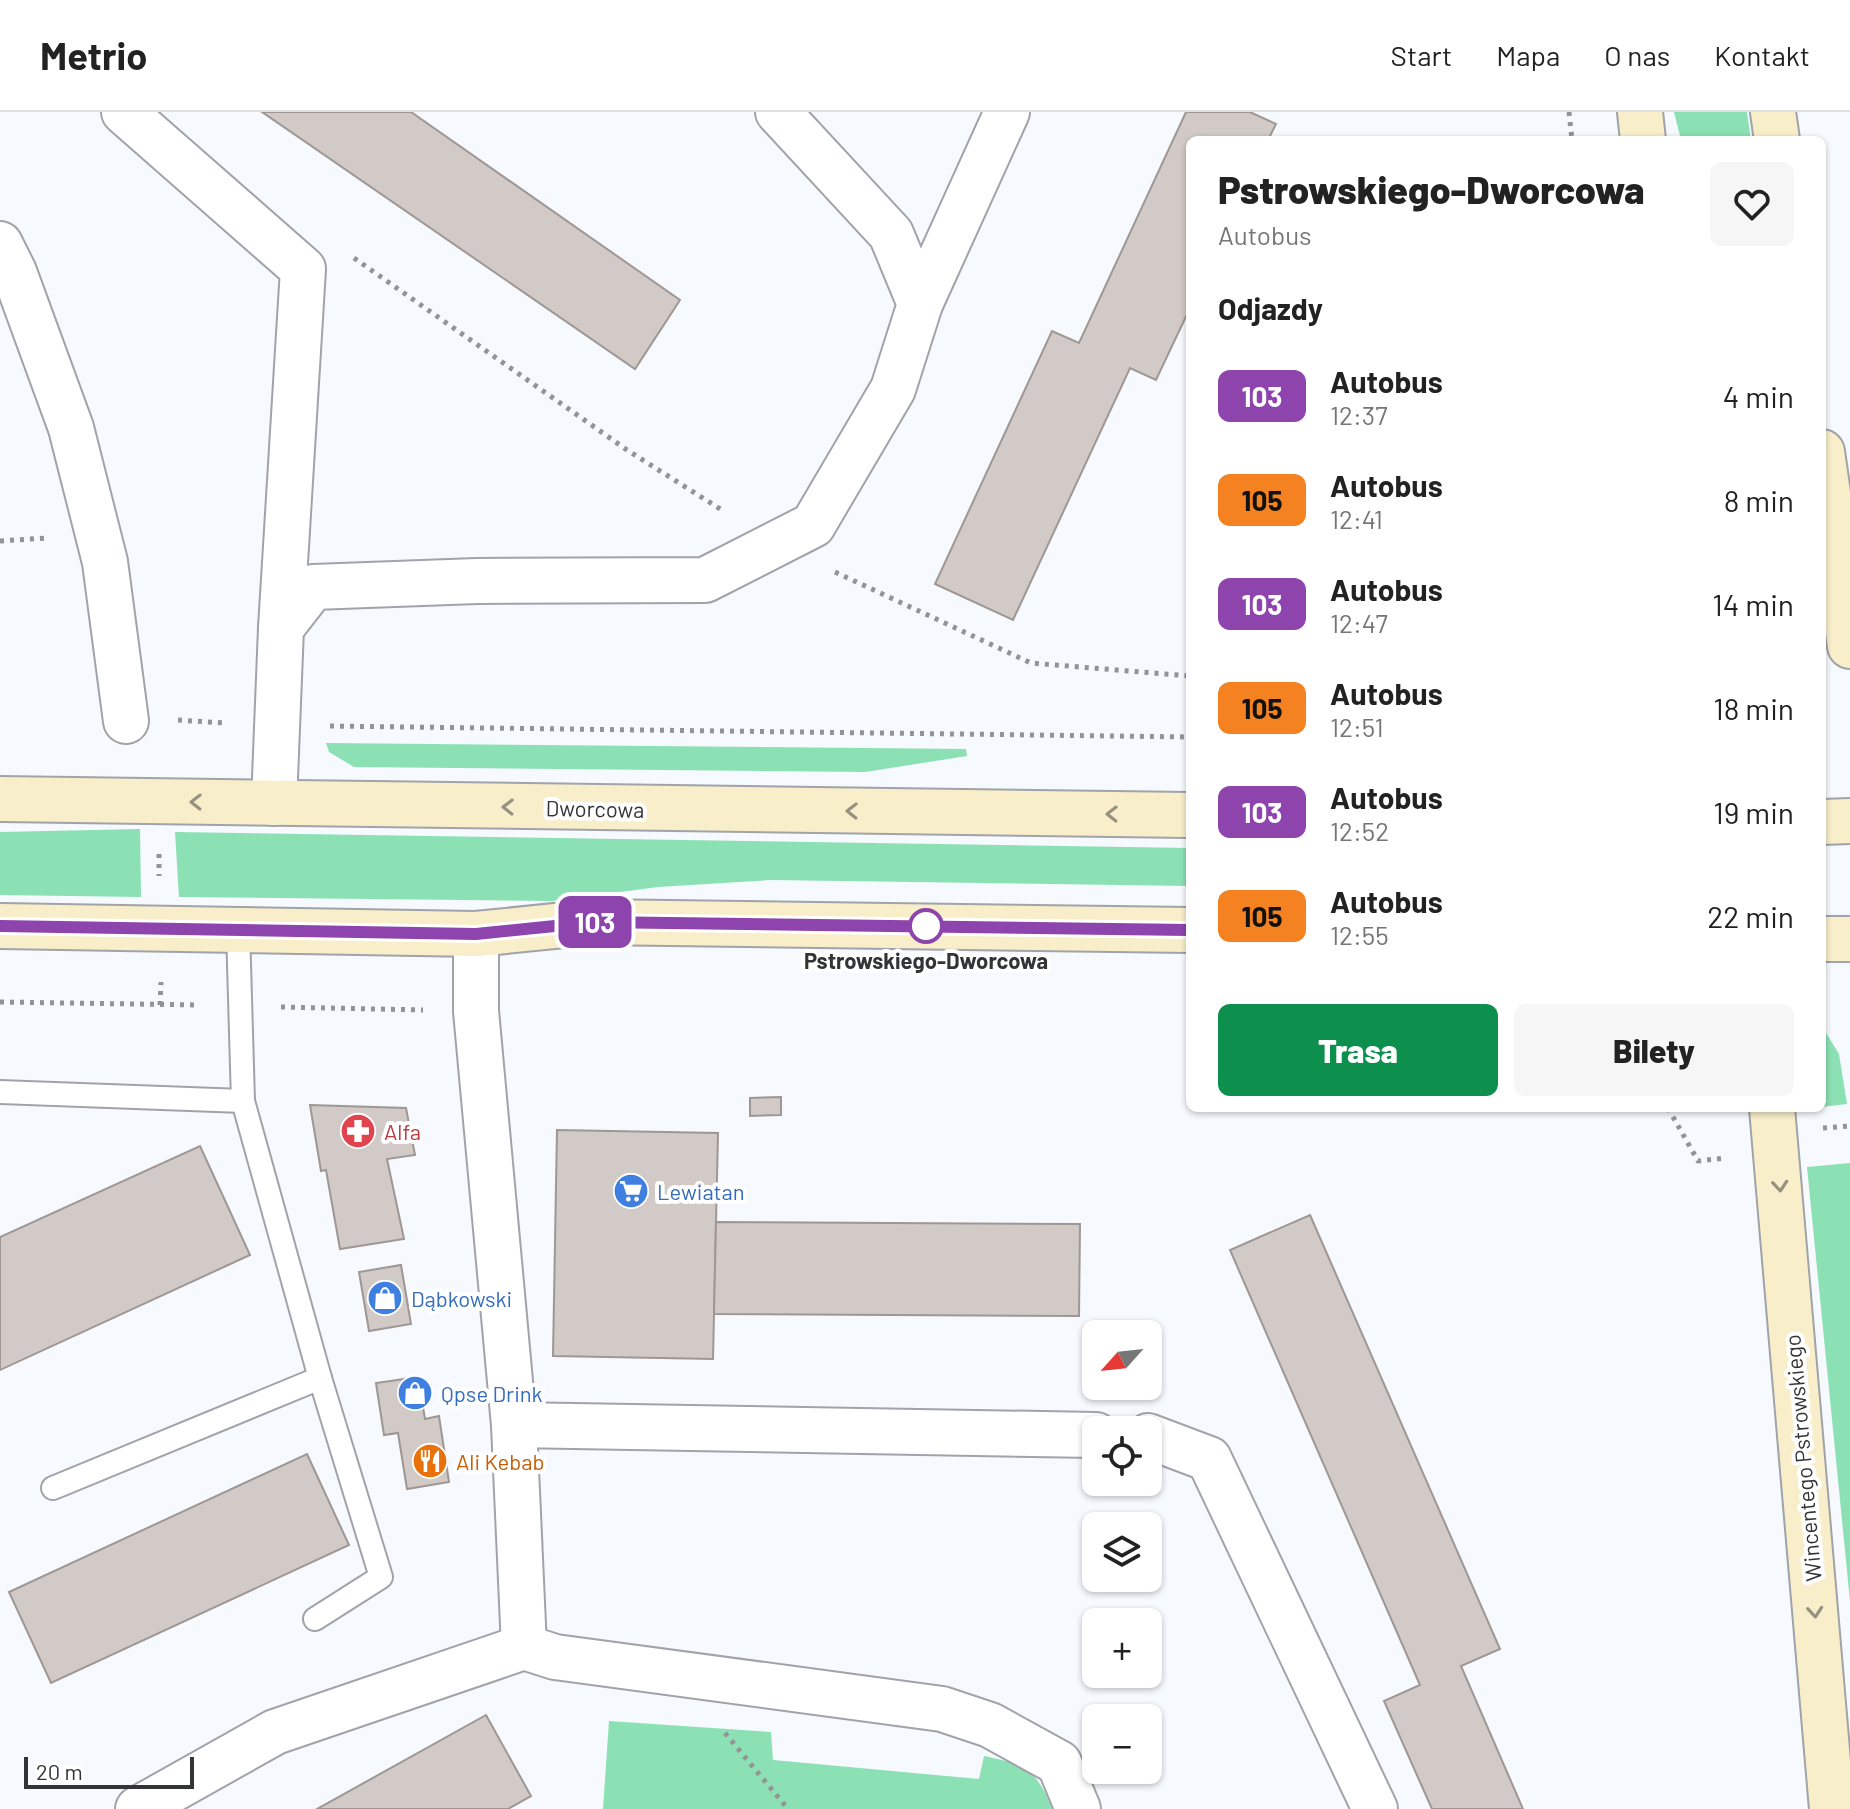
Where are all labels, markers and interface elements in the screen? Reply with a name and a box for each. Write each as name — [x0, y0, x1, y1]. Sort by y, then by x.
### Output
text: Metrio — [40, 32, 147, 78]
text: Start — [1391, 38, 1452, 72]
text: Mapa — [1496, 38, 1560, 72]
text: O nas — [1604, 38, 1670, 72]
text: Kontakt — [1714, 38, 1810, 72]
button: heart — [1710, 162, 1794, 246]
text: Pstrowskiego-Dworcowa — [1218, 166, 1644, 212]
text: Autobus — [1218, 219, 1312, 250]
text: Odjazdy — [1218, 290, 1323, 326]
text: Autobus — [1330, 363, 1443, 399]
text: 4 min — [1723, 378, 1794, 414]
text: 103 — [1242, 379, 1283, 413]
text: 12:37 — [1330, 399, 1388, 430]
text: Autobus — [1330, 467, 1443, 503]
text: 8 min — [1724, 482, 1794, 518]
text: 105 — [1242, 483, 1282, 517]
text: 12:41 — [1330, 503, 1383, 534]
text: Autobus — [1330, 571, 1443, 607]
text: 14 min — [1712, 586, 1794, 622]
text: 103 — [1242, 587, 1283, 621]
text: 12:47 — [1330, 607, 1388, 638]
text: Autobus — [1330, 675, 1443, 711]
text: 18 min — [1713, 690, 1794, 726]
text: 105 — [1242, 691, 1282, 725]
text: 12:51 — [1330, 711, 1384, 742]
text: Autobus — [1330, 779, 1443, 815]
one-way arrow — [189, 793, 202, 811]
street label: Dworcowa — [545, 794, 645, 822]
text: 19 min — [1713, 794, 1794, 830]
text: 103 — [1242, 795, 1283, 829]
one-way arrow — [501, 798, 514, 816]
one-way arrow — [845, 802, 858, 820]
one-way arrow — [1105, 805, 1118, 823]
text: 12:52 — [1330, 815, 1389, 846]
text: Autobus — [1330, 883, 1443, 919]
line badge: 103 — [549, 896, 641, 948]
text: 22 min — [1707, 898, 1794, 934]
text: 105 — [1242, 899, 1282, 933]
text: 103 — [575, 905, 616, 939]
marker: Pstrowskiego-Dworcowa — [909, 909, 943, 943]
text: 12:55 — [1330, 919, 1389, 950]
place label: Pstrowskiego-Dworcowa — [804, 947, 1048, 973]
button: Trasa — [1218, 1004, 1498, 1096]
button: Bilety — [1514, 1004, 1794, 1096]
pharmacy icon: Alfa — [339, 1112, 377, 1150]
place label: Alfa — [384, 1118, 421, 1144]
supermarket icon: Lewiatan — [612, 1172, 650, 1210]
place label: Lewiatan — [657, 1178, 745, 1204]
one-way arrow — [1771, 1179, 1788, 1192]
shop icon: Dąbkowski — [366, 1279, 404, 1317]
place label: Dąbkowski — [411, 1285, 512, 1311]
north arrow — [1082, 1320, 1162, 1400]
map controls — [1082, 1320, 1162, 1784]
street label: Wincentego Pstrowskiego — [1778, 1333, 1826, 1583]
shop icon: Qpse Drink — [396, 1374, 434, 1412]
place label: Qpse Drink — [441, 1380, 543, 1406]
button: locate — [1082, 1416, 1162, 1496]
restaurant icon: Ali Kebab — [411, 1442, 449, 1480]
place label: Ali Kebab — [456, 1448, 545, 1474]
button: layers — [1082, 1512, 1162, 1592]
one-way arrow — [1806, 1606, 1823, 1619]
button: + — [1082, 1608, 1162, 1688]
button: − — [1082, 1704, 1162, 1784]
scale bar — [24, 1753, 194, 1789]
text: 20 m — [36, 1758, 83, 1784]

